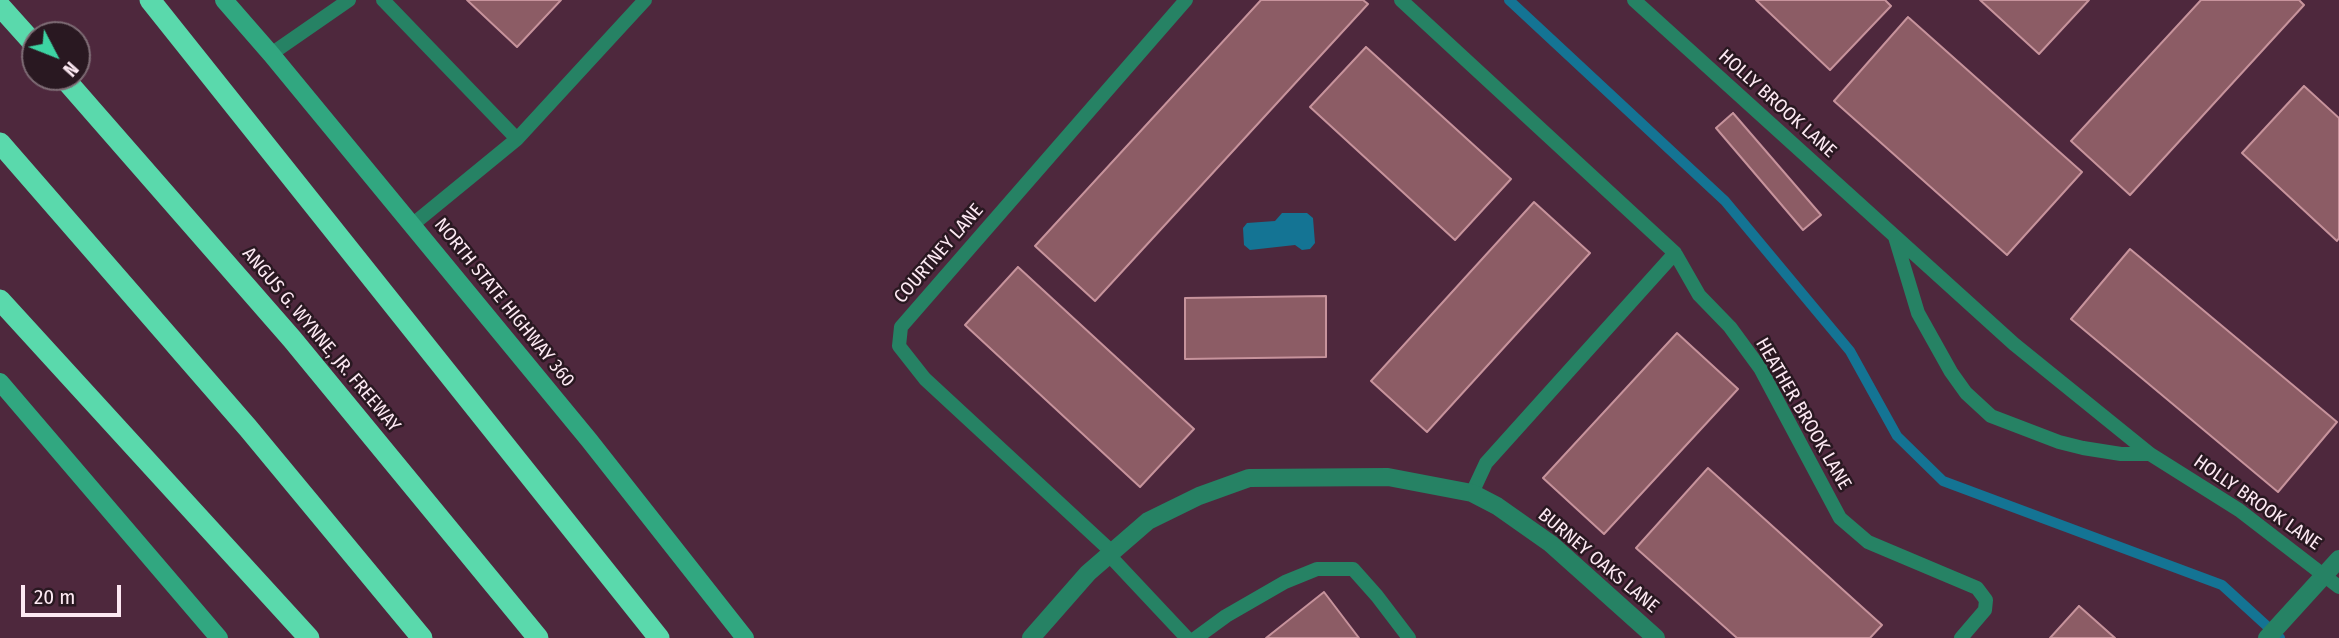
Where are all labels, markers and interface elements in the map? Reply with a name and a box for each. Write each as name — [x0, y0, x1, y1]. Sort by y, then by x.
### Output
north arrow — [21, 21, 91, 91]
street label: HOLLY BROOK LANE — [1714, 45, 1840, 163]
text: N — [58, 57, 83, 81]
street label: COURTNEY LANE — [890, 200, 988, 308]
street label: NORTH STATE HIGHWAY 360 — [429, 214, 579, 392]
street label: ANGUS G. WYNNE, JR. FREEWAY — [237, 243, 405, 437]
street label: HEATHER BROOK LANE — [1750, 334, 1856, 494]
street label: HOLLY BROOK LANE — [2189, 451, 2325, 555]
street label: BURNEY OAKS LANE — [1533, 504, 1663, 618]
scale bar — [24, 572, 124, 616]
text: 20 m — [34, 584, 75, 610]

